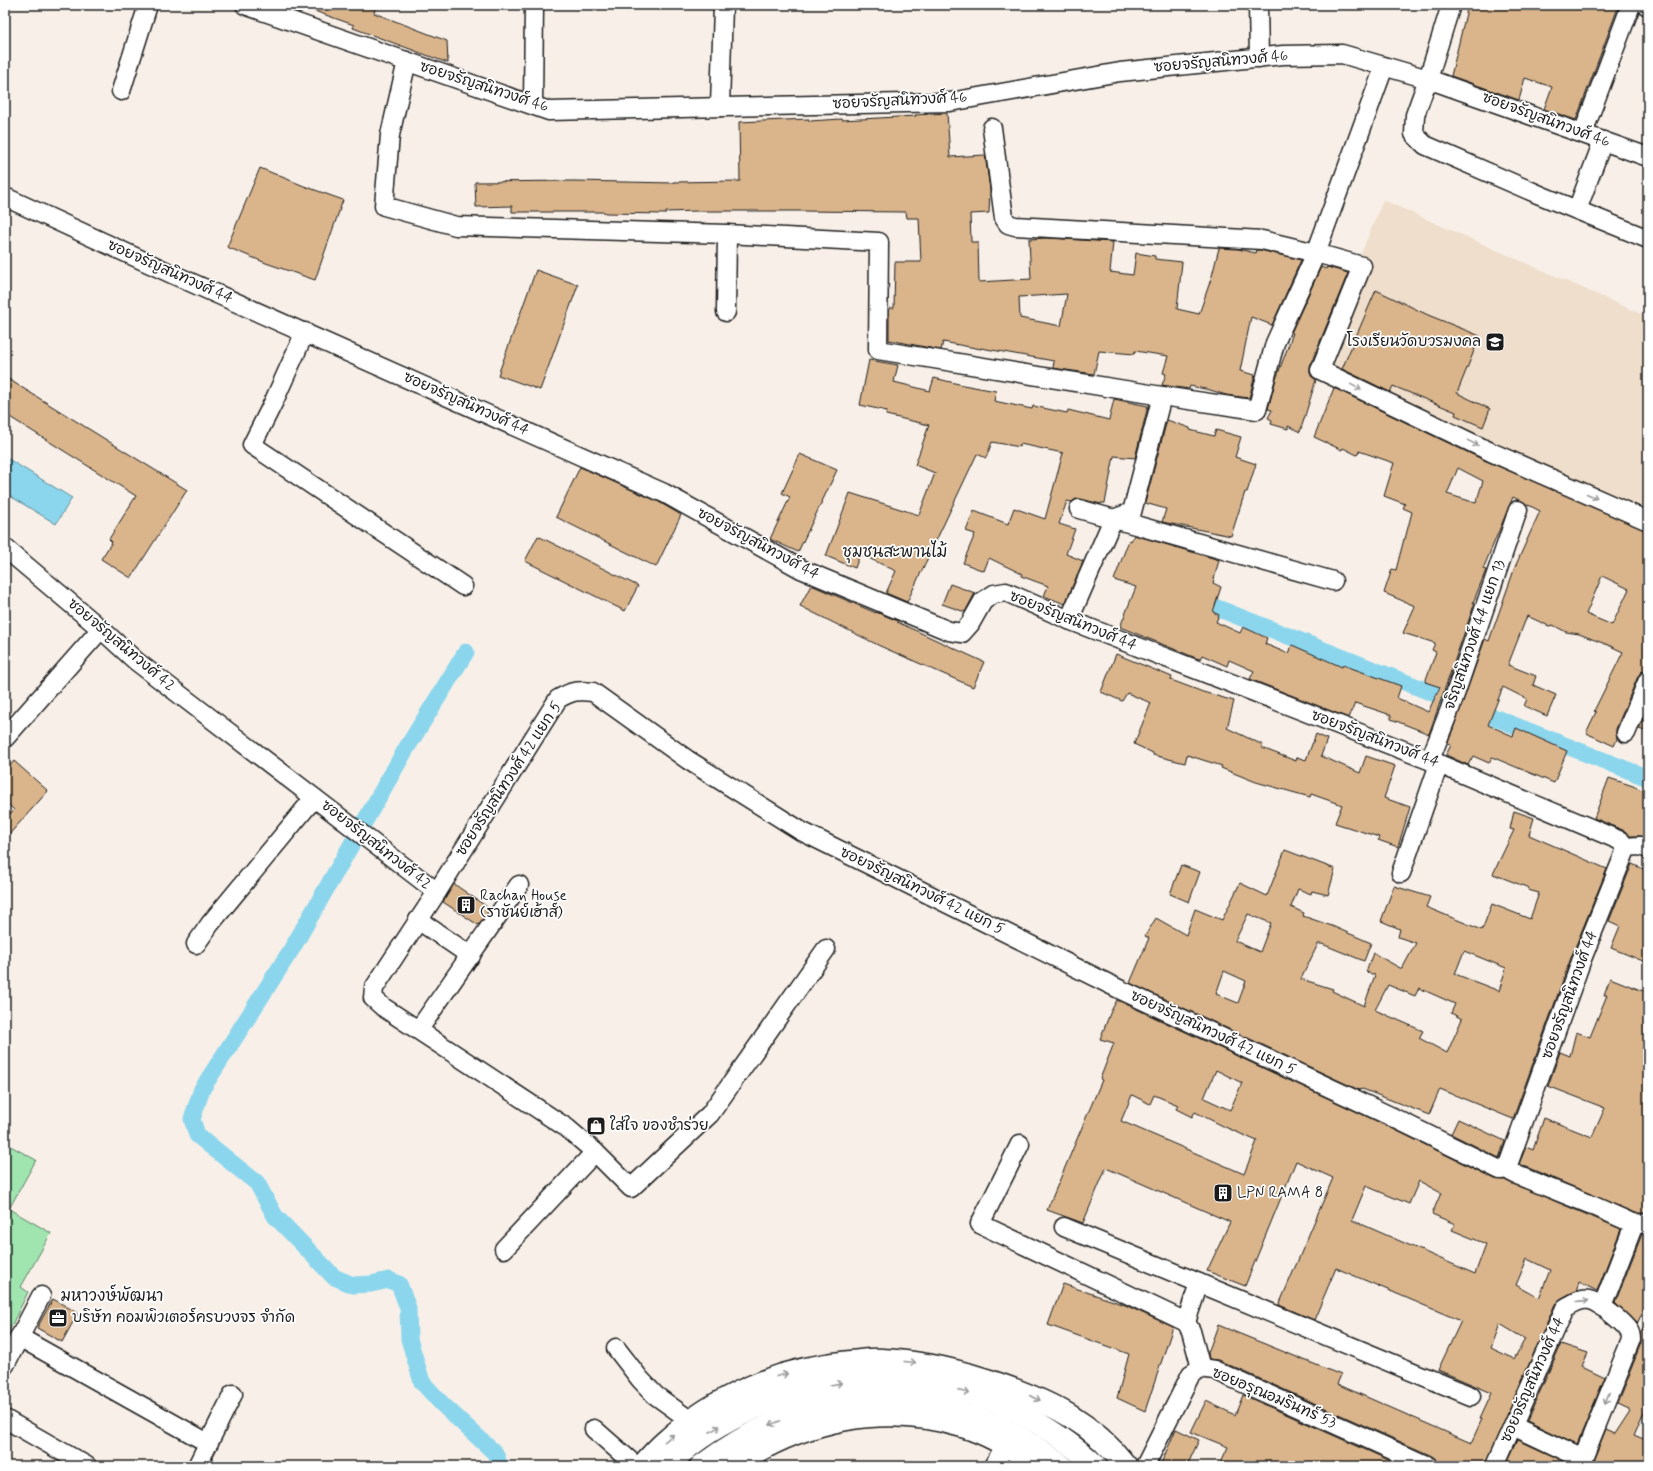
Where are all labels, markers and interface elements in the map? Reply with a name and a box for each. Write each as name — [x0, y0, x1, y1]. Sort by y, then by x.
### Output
street label: ซอยจรัญสนิทวงศ์ 46 — [1153, 45, 1289, 78]
street label: ซอยจรัญสนิทวงศ์ 46 — [417, 56, 552, 117]
street label: ซอยจรัญสนิทวงศ์ 46 — [832, 86, 968, 115]
street label: ซอยจรัญสนิทวงศ์ 46 — [1479, 87, 1613, 152]
street label: ซอยจรัญสนิทวงศ์ 44 — [104, 234, 236, 309]
place label: โรงเรียนวัดบวรมงคล — [1346, 331, 1481, 352]
school or university icon: โรงเรียนวัดบวรมงคล — [1484, 331, 1506, 353]
street label: ซอยจรัญสนิทวงศ์ 44 — [400, 366, 532, 441]
one-way arrow — [1349, 384, 1361, 391]
one-way arrow — [1466, 440, 1478, 447]
one-way arrow — [1585, 493, 1597, 500]
street label: ซอยจรัญสนิทวงศ์ 44 — [693, 502, 823, 585]
district label: ชุมชนสะพานไม้ — [843, 540, 947, 564]
street label: จริญสนิทวงศ์ 44 แยก 13 — [1439, 557, 1510, 713]
street label: ซอยจรัญสนิทวงศ์ 44 — [1006, 585, 1140, 656]
street label: ซอยจรัญสนิทวงศ์ 42 — [63, 593, 180, 696]
street label: ซอยจรัญสนิทวงศ์ 42 แยก 5 — [451, 697, 567, 860]
street label: ซอยจรัญสนิทวงศ์ 44 — [1308, 704, 1442, 773]
street label: ซอยจรัญสนิทวงศ์ 42 — [317, 795, 436, 894]
street label: ซอยจรัญสนิทวงศ์ 42 แยก 5 — [836, 842, 1008, 940]
place label: Rachan House (ราชันย์เฮ้าส์) — [480, 886, 567, 923]
building icon: Rachan House (ราชันย์เฮ้าส์) — [455, 894, 477, 916]
street label: ซอยจรัญสนิทวงศ์ 44 — [1536, 927, 1603, 1062]
street label: ซอยจรัญสนิทวงศ์ 42 แยก 5 — [1127, 985, 1300, 1080]
shop icon: ใส่ใจ ของชำร่วย — [585, 1115, 607, 1137]
place label: ใส่ใจ ของชำร่วย — [610, 1115, 709, 1136]
building icon: LPN RAMA 8 — [1212, 1182, 1234, 1204]
place label: LPN RAMA 8 — [1237, 1183, 1323, 1203]
district label: มหาวงษ์พัฒนา — [61, 1284, 163, 1307]
one-way arrow — [1576, 1298, 1589, 1305]
office icon: บริษัท คอมพิวเตอร์ครบวงจร จำกัด — [47, 1307, 69, 1329]
place label: บริษัท คอมพิวเตอร์ครบวงจร จำกัด — [72, 1307, 295, 1328]
street label: ซอยจรัญสนิทวงศ์ 44 — [1495, 1314, 1570, 1446]
one-way arrow — [903, 1358, 916, 1366]
street label: ซอยอรุณอมรินทร์ 53 — [1209, 1362, 1340, 1433]
one-way arrow — [775, 1371, 788, 1378]
one-way arrow — [829, 1379, 842, 1387]
one-way arrow — [957, 1389, 970, 1396]
one-way arrow — [1603, 1393, 1611, 1405]
one-way arrow — [1028, 1395, 1040, 1402]
one-way arrow — [769, 1419, 781, 1427]
one-way arrow — [709, 1425, 720, 1433]
one-way arrow — [664, 1434, 675, 1443]

